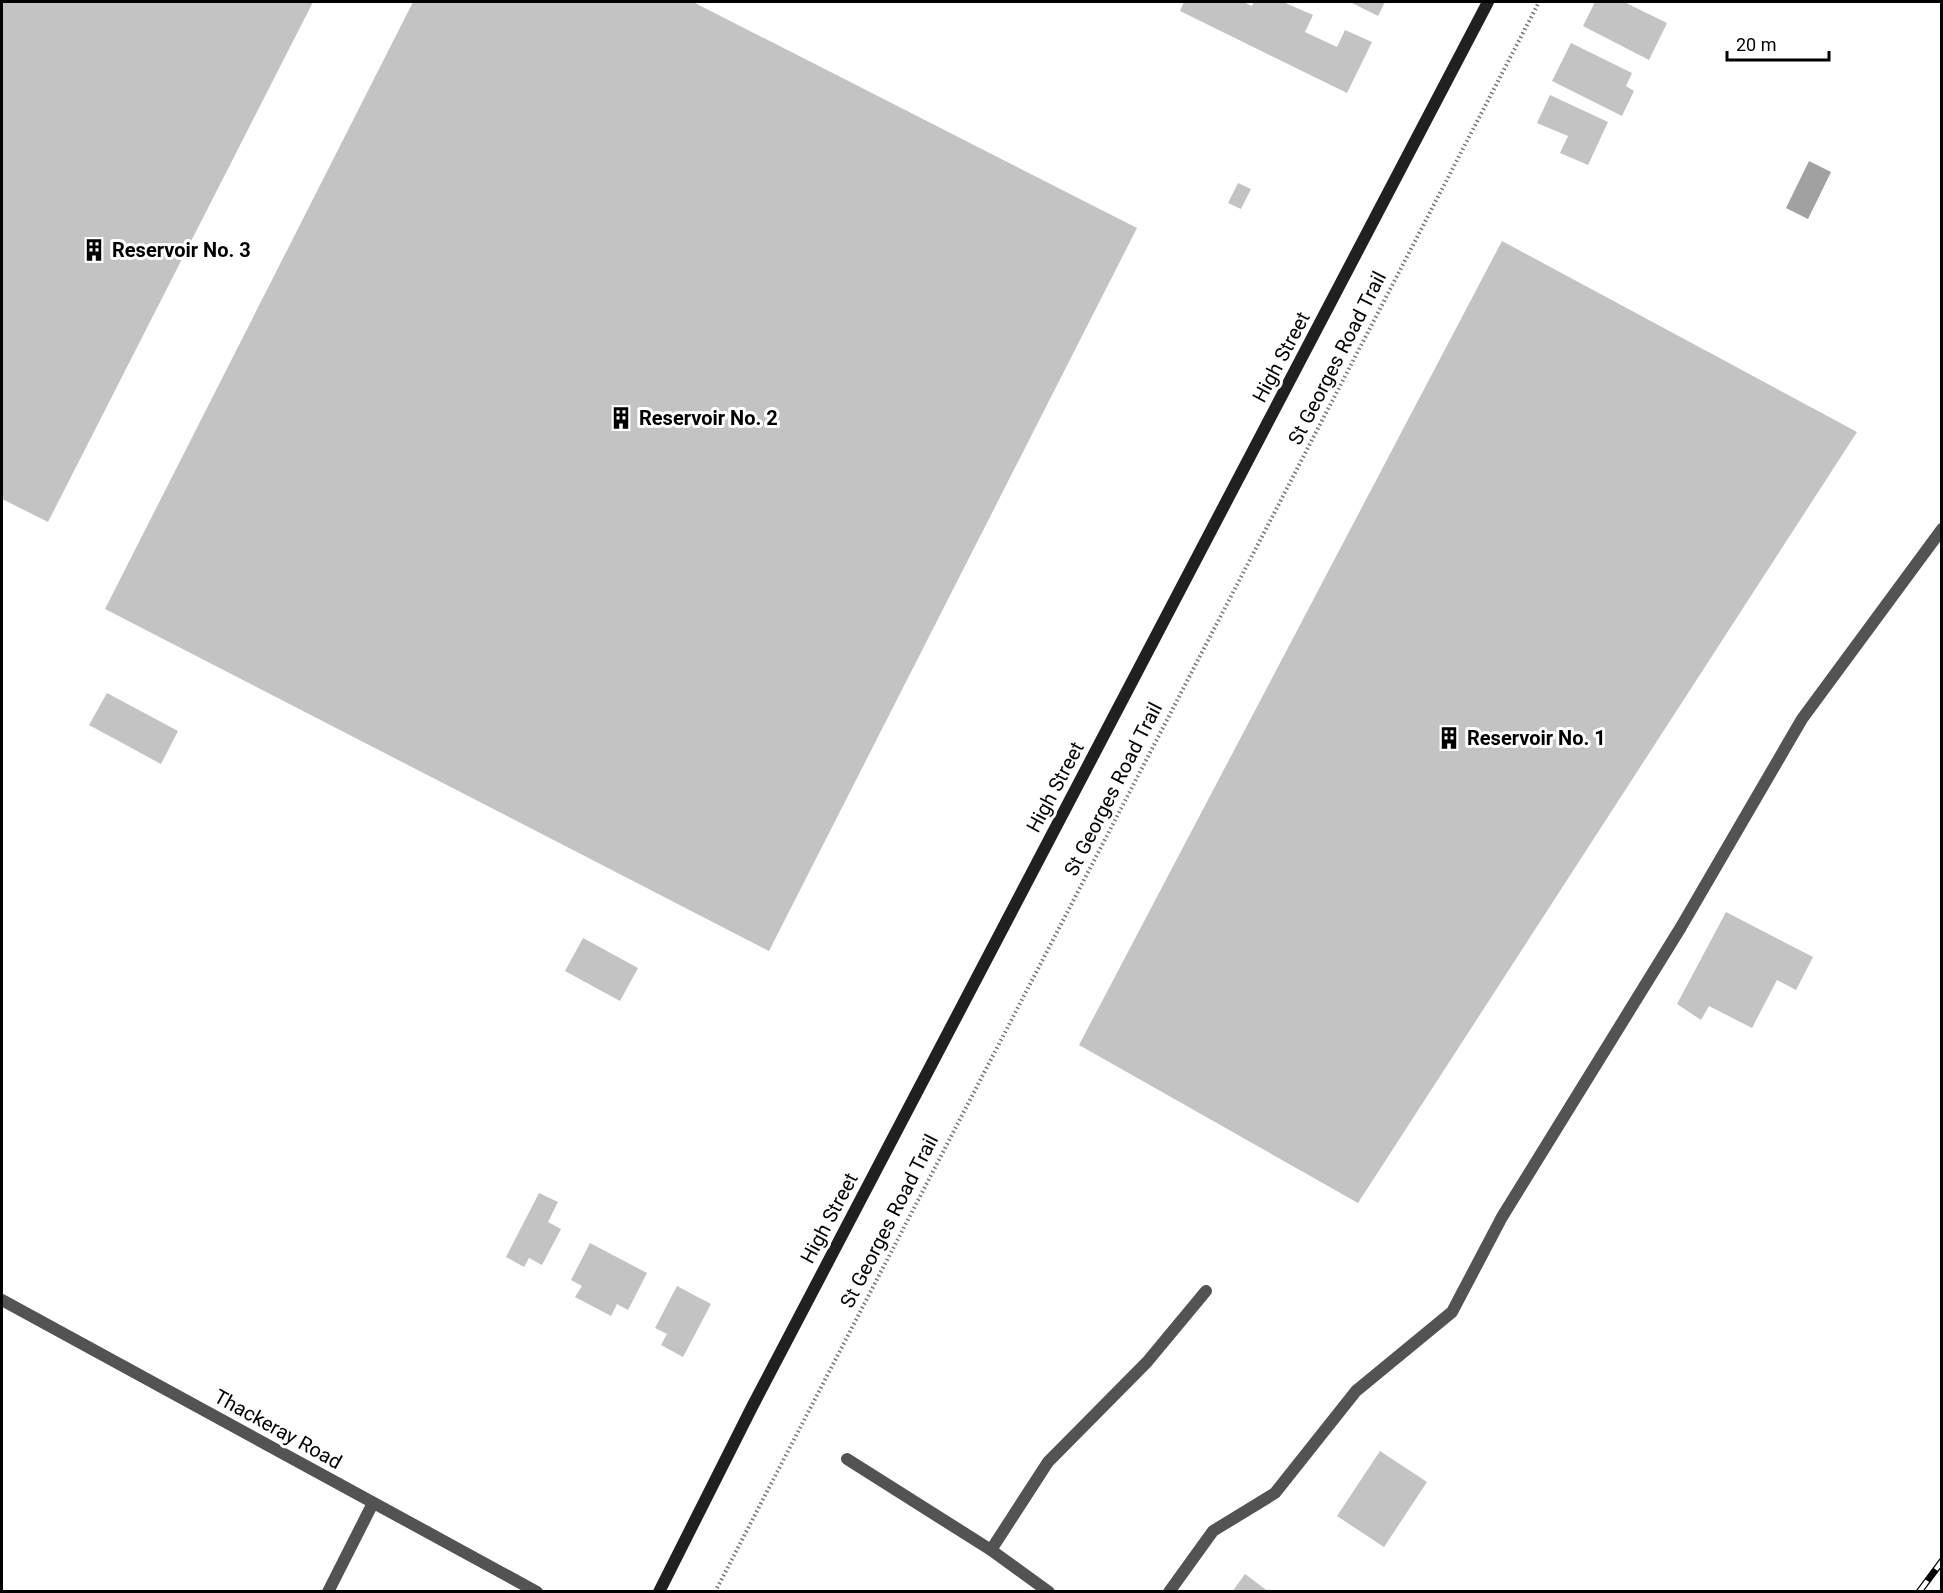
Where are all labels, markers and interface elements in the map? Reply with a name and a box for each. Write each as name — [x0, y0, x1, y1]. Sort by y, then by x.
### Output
scale bar — [1727, 24, 1829, 62]
text: 20 m — [1736, 34, 1776, 55]
building icon: Reservoir No. 3 — [81, 237, 107, 263]
place label: Reservoir No. 3 — [112, 238, 251, 262]
street label: St Georges Road Trail — [1283, 267, 1391, 449]
street label: High Street — [1247, 308, 1315, 406]
building icon: Reservoir No. 2 — [608, 405, 634, 431]
place label: Reservoir No. 2 — [639, 406, 778, 430]
street label: St Georges Road Trail — [1059, 698, 1167, 880]
building icon: Reservoir No. 1 — [1436, 725, 1462, 751]
place label: Reservoir No. 1 — [1467, 726, 1606, 750]
street label: High Street — [1021, 738, 1089, 836]
street label: St Georges Road Trail — [835, 1130, 943, 1312]
street label: High Street — [795, 1169, 863, 1267]
street label: Thackeray Road — [210, 1384, 346, 1474]

